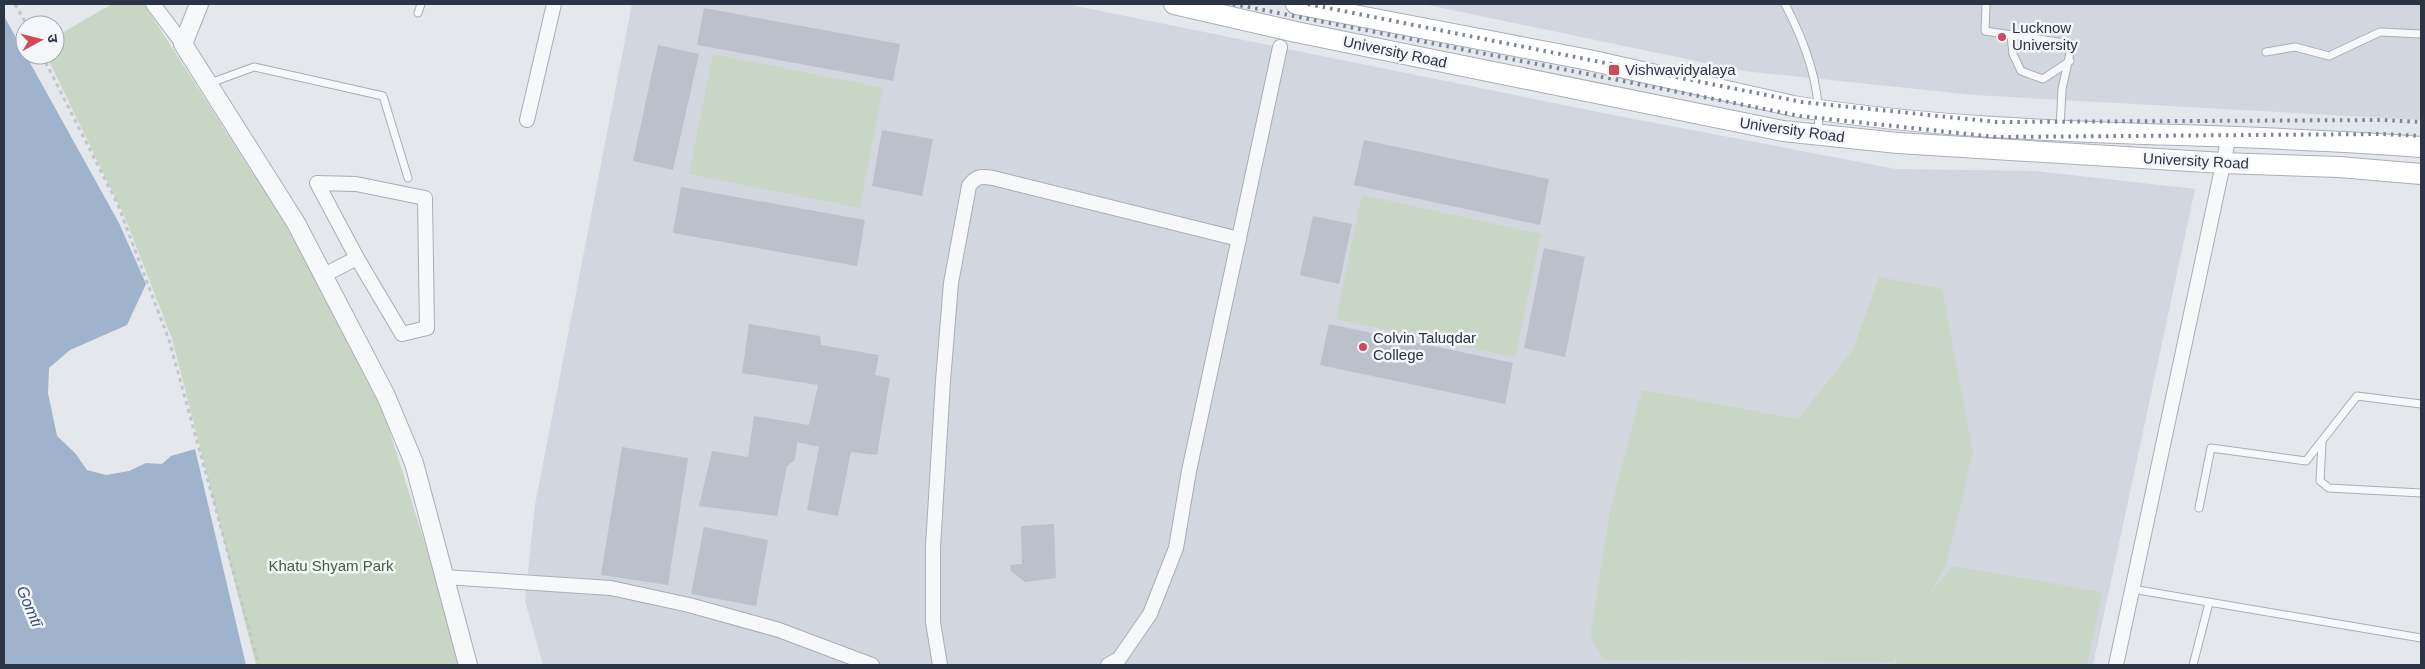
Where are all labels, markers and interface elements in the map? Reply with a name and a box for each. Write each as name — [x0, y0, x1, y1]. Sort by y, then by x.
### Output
north arrow — [15, 15, 65, 65]
place label: Lucknow University — [2012, 19, 2078, 53]
marker: Lucknow University — [1996, 31, 2008, 43]
street label: University Road — [1342, 32, 1449, 71]
text: उ — [44, 33, 61, 44]
place label: Vishwavidyalaya — [1625, 61, 1736, 78]
marker: Vishwavidyalaya — [1607, 63, 1621, 77]
street label: University Road — [1738, 114, 1846, 145]
street label: University Road — [2143, 149, 2249, 172]
place label: Colvin Taluqdar College — [1373, 329, 1476, 363]
marker: Colvin Taluqdar College — [1357, 341, 1369, 353]
park label: Khatu Shyam Park — [268, 557, 394, 574]
water label: Gomtī — [13, 583, 47, 631]

